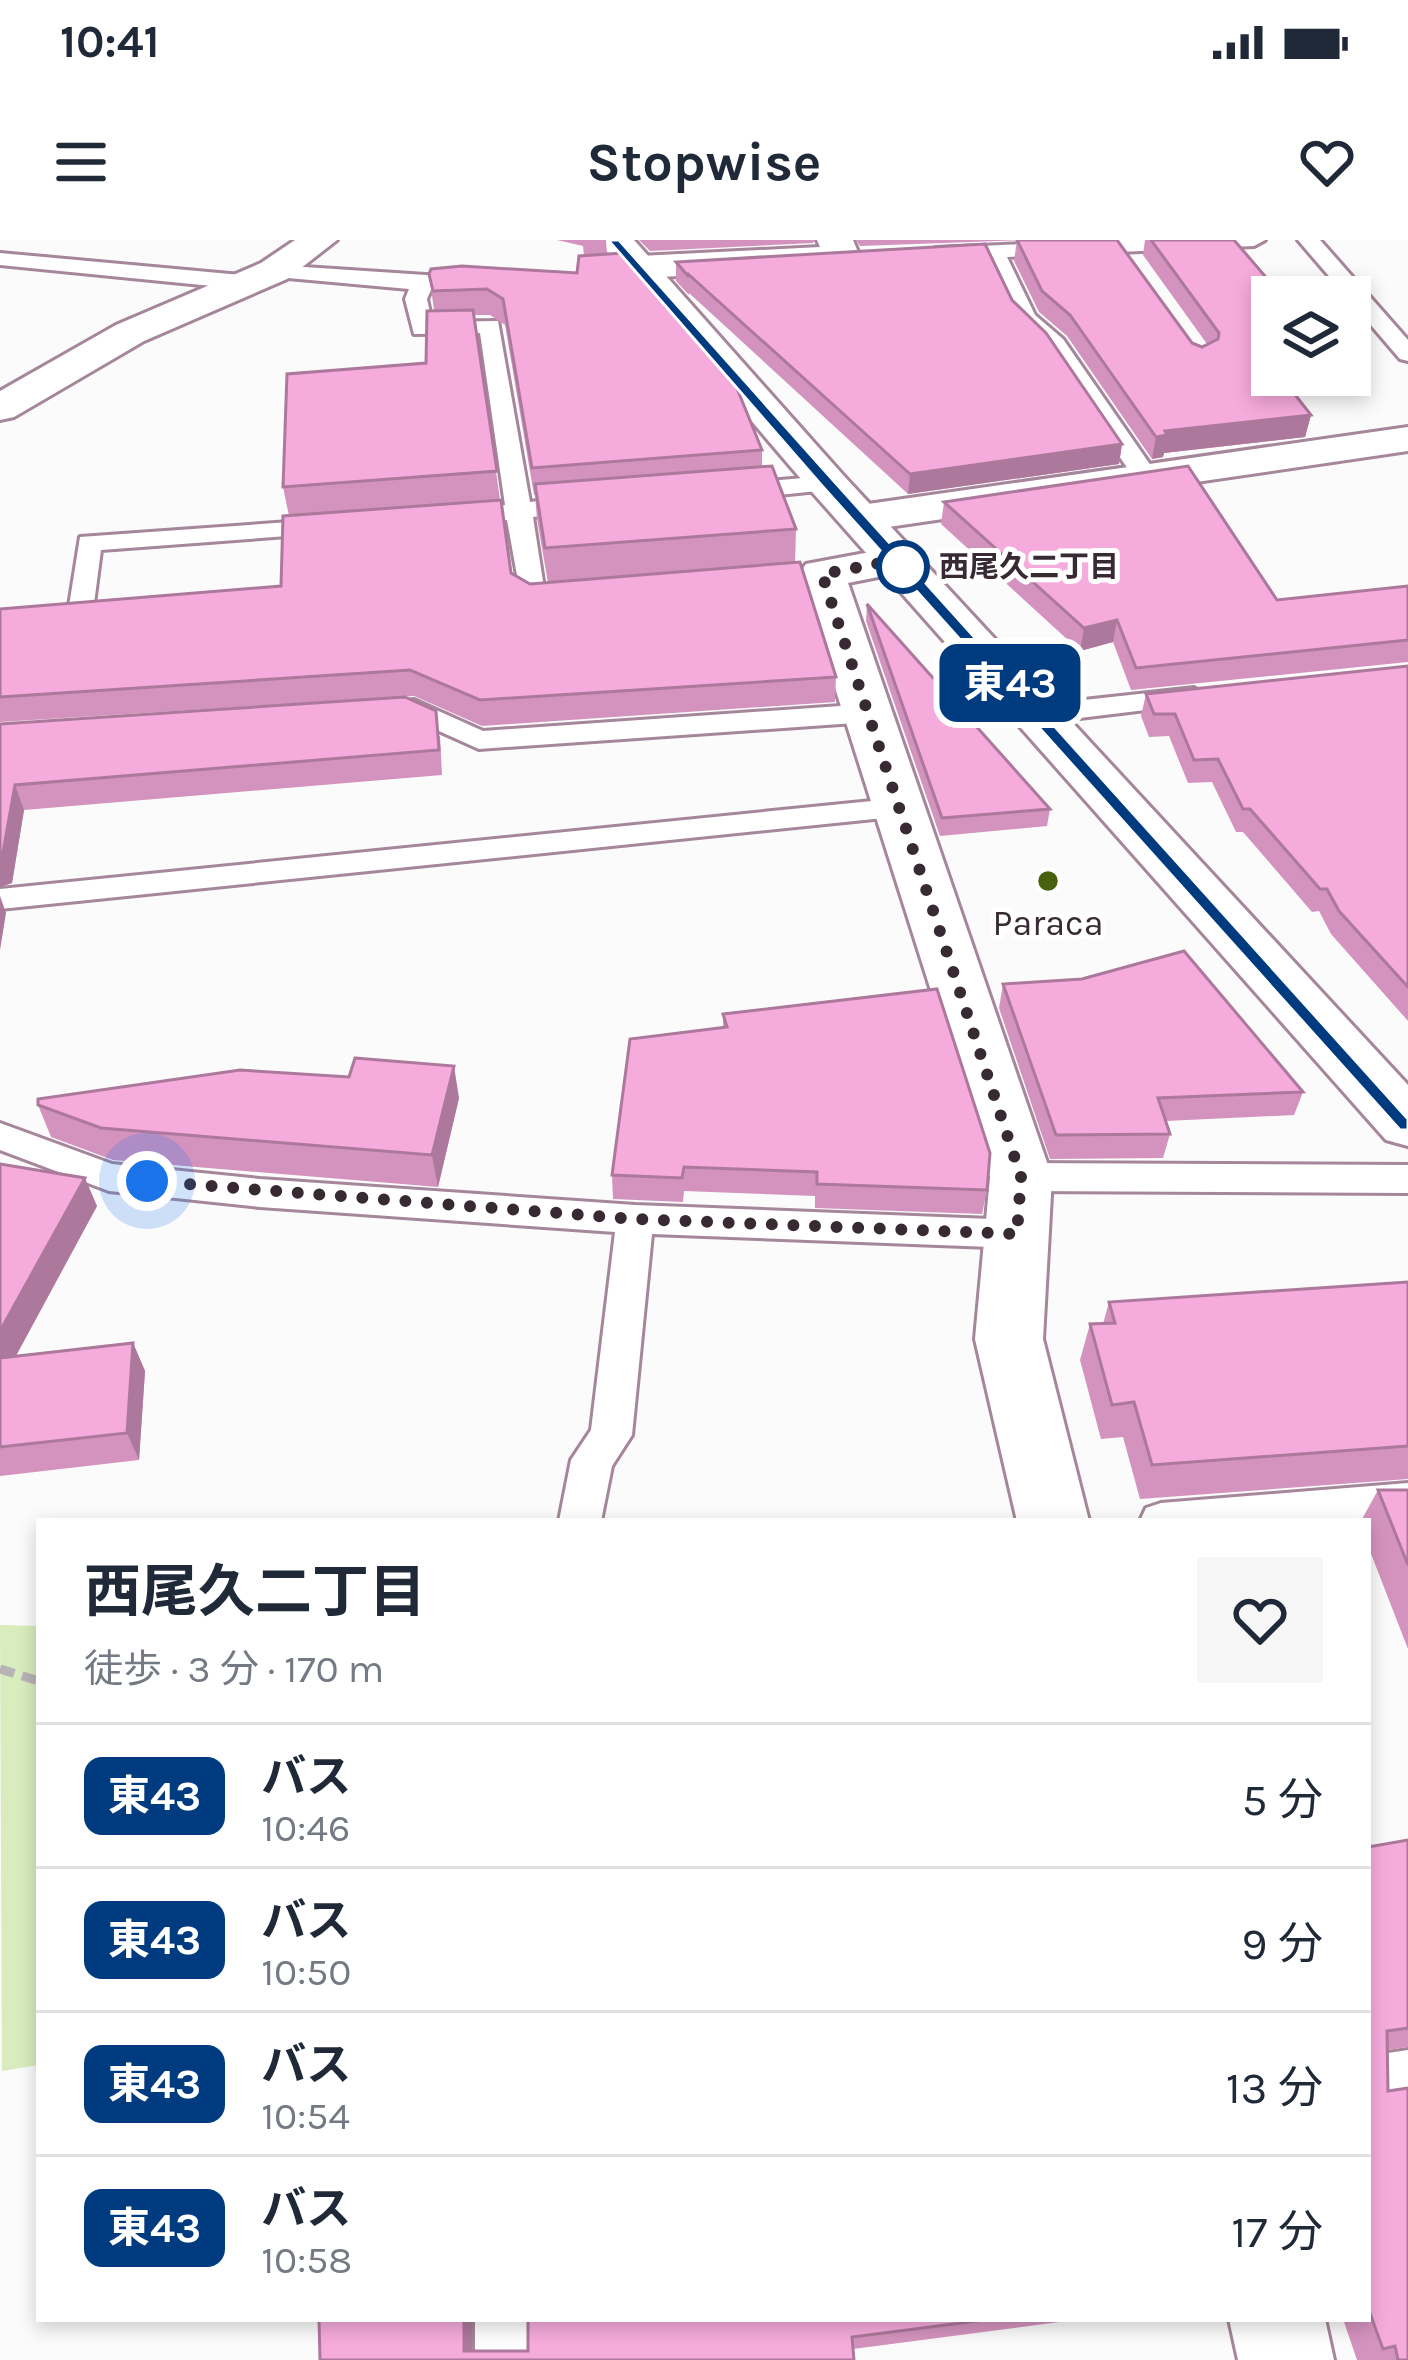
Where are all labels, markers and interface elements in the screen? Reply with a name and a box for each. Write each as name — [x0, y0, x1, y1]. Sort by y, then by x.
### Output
text: 10:41 — [60, 16, 159, 68]
icon: menu — [48, 129, 114, 195]
icon: heart — [1294, 129, 1360, 195]
text: Stopwise — [587, 130, 821, 194]
map controls — [1251, 276, 1371, 396]
button: layers — [1251, 276, 1371, 396]
marker: 西尾久二丁目 — [878, 542, 928, 592]
place label: 西尾久二丁目 — [939, 549, 1119, 585]
line badge: 東43 — [941, 644, 1079, 722]
text: 東43 — [963, 658, 1057, 708]
marker: Paraca — [1035, 868, 1061, 894]
place label: Paraca — [993, 902, 1103, 944]
your location — [117, 1151, 177, 1211]
button: heart — [1197, 1557, 1323, 1683]
text: 西尾久二丁目 — [84, 1559, 426, 1625]
text: 徒歩 · 3 分 · 170 m — [84, 1646, 384, 1692]
text: バス — [261, 1751, 351, 1803]
text: 東43 — [108, 1771, 201, 1821]
text: 5 分 — [1242, 1774, 1323, 1826]
text: 10:46 — [261, 1805, 350, 1851]
text: バス — [261, 1895, 351, 1947]
text: 東43 — [108, 1915, 201, 1965]
text: 9 分 — [1241, 1918, 1323, 1970]
text: 10:50 — [261, 1949, 351, 1995]
text: バス — [261, 2039, 351, 2091]
text: 東43 — [108, 2059, 201, 2109]
text: 13 分 — [1226, 2062, 1323, 2114]
text: 10:54 — [261, 2093, 350, 2139]
text: バス — [261, 2183, 351, 2235]
text: 東43 — [108, 2203, 201, 2253]
text: 17 分 — [1231, 2206, 1323, 2258]
text: 10:58 — [261, 2237, 352, 2283]

